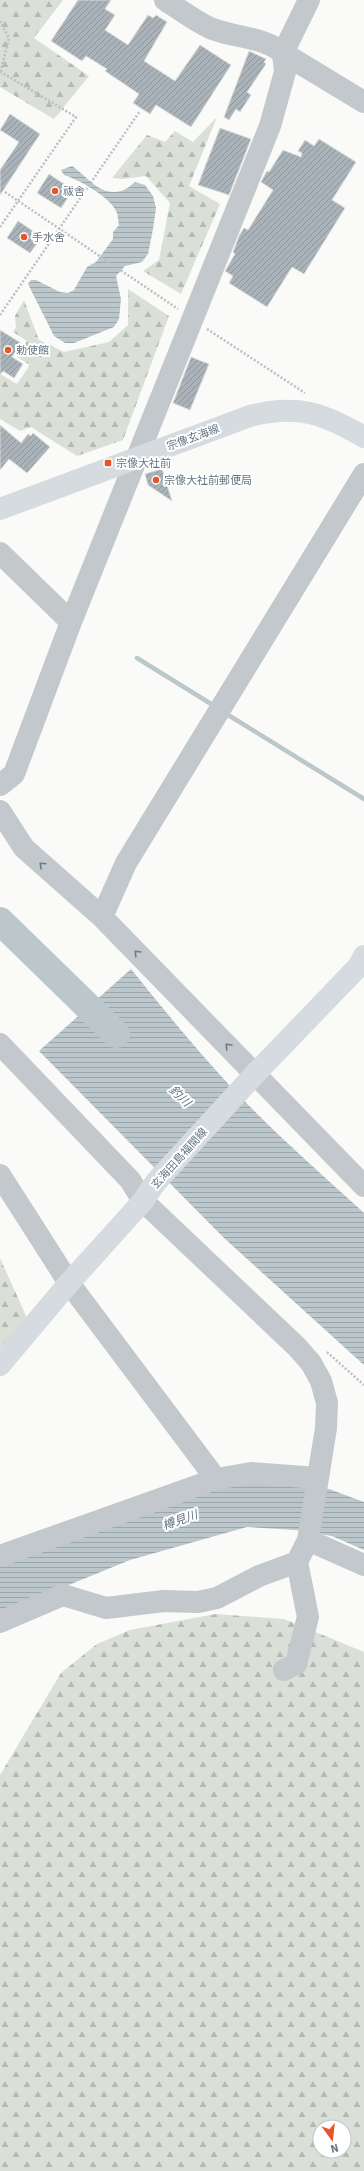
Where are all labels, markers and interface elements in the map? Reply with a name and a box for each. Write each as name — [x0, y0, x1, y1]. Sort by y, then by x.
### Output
place label: 祓舎 — [63, 185, 85, 198]
marker: 祓舎 — [50, 186, 60, 196]
place label: 手水舍 — [32, 231, 65, 244]
marker: 手水舍 — [19, 232, 29, 242]
place label: 勅使館 — [16, 344, 49, 357]
marker: 勅使館 — [3, 345, 13, 355]
street label: 宗像玄海線 — [165, 422, 221, 453]
place label: 宗像大社前 — [116, 457, 171, 470]
marker: 宗像大社前 — [103, 458, 113, 468]
place label: 宗像大社前郵便局 — [164, 474, 252, 487]
marker: 宗像大社前郵便局 — [151, 475, 161, 485]
one-way arrow — [39, 862, 47, 870]
one-way arrow — [134, 950, 142, 958]
one-way arrow — [225, 1043, 233, 1051]
water label: 釣川 — [166, 1083, 195, 1111]
street label: 玄海田島福間線 — [149, 1125, 210, 1191]
water label: 樽見川 — [161, 1507, 202, 1533]
north arrow — [312, 2119, 352, 2159]
text: N — [329, 2141, 340, 2155]

